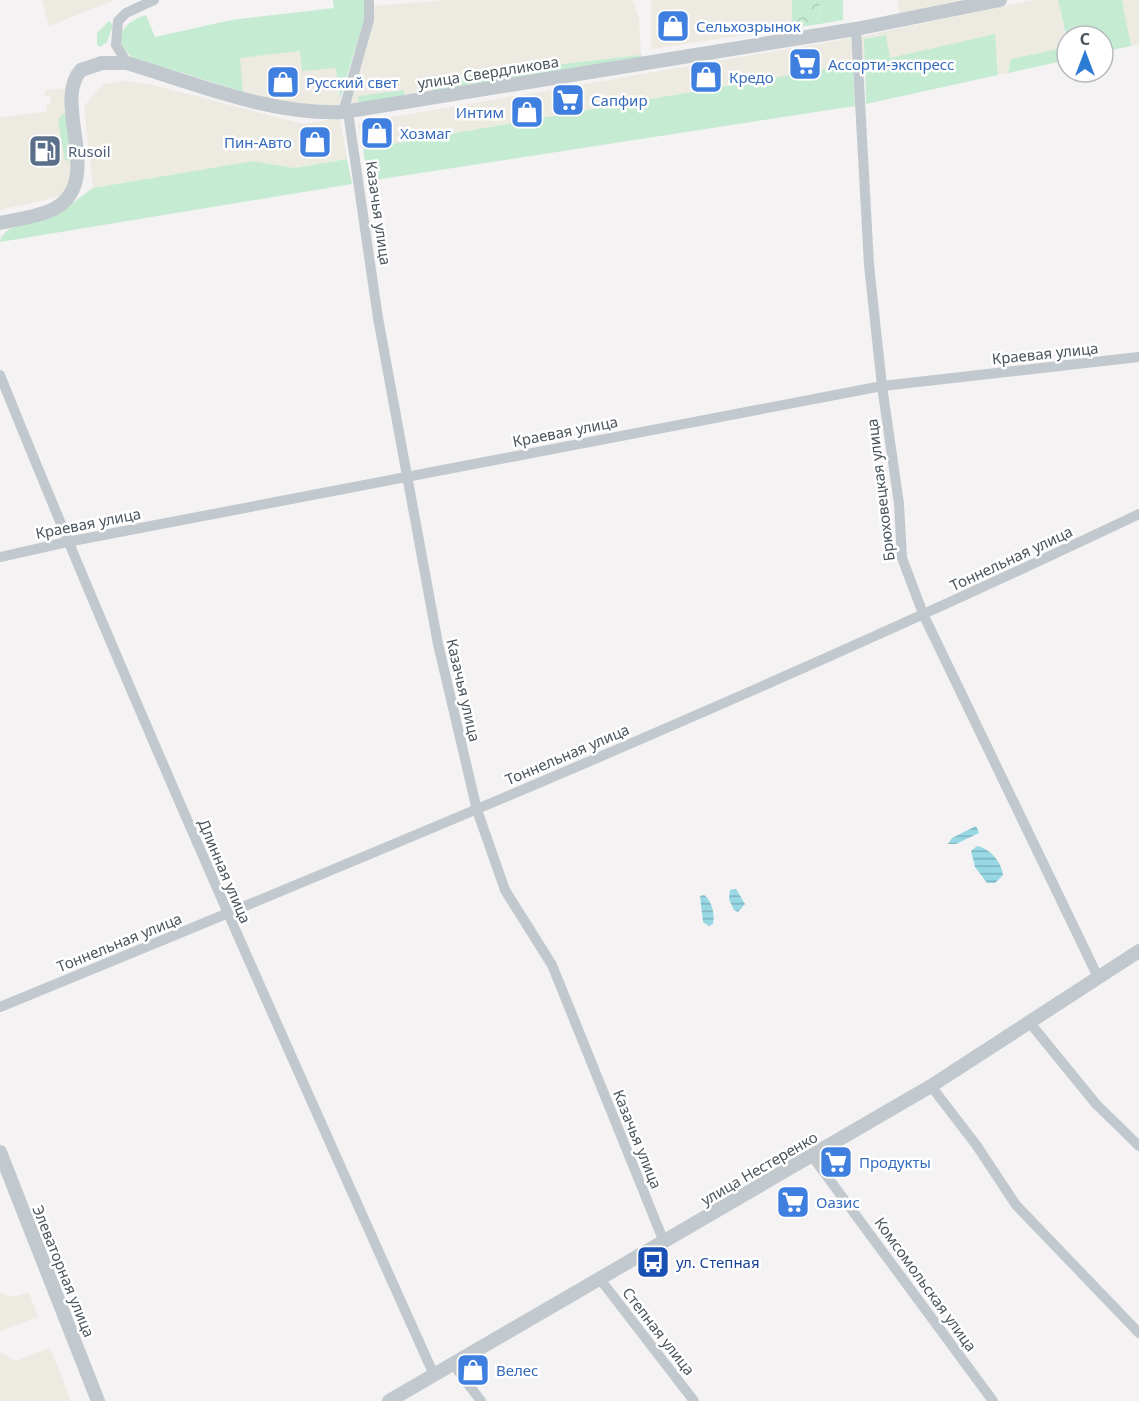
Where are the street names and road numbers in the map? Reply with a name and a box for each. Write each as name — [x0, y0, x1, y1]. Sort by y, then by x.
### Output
street label: улица Свердликова — [416, 51, 560, 93]
street label: Казачья улица — [362, 160, 396, 266]
street label: Краевая улица — [991, 337, 1099, 369]
street label: Краевая улица — [511, 411, 619, 451]
street label: Брюховецкая улица — [861, 418, 899, 562]
street label: Краевая улица — [34, 503, 142, 543]
street label: Тоннельная улица — [947, 521, 1075, 595]
street label: Казачья улица — [442, 637, 486, 743]
street label: Тоннельная улица — [502, 719, 632, 789]
street label: Длинная улица — [194, 816, 256, 926]
street label: Тоннельная улица — [54, 908, 184, 976]
street label: Казачья улица — [609, 1087, 667, 1191]
street label: улица Нестеренко — [697, 1126, 821, 1210]
street label: Элеваторная улица — [28, 1202, 100, 1340]
street label: Комсомольская улица — [870, 1213, 982, 1355]
street label: Степная улица — [618, 1283, 700, 1379]

